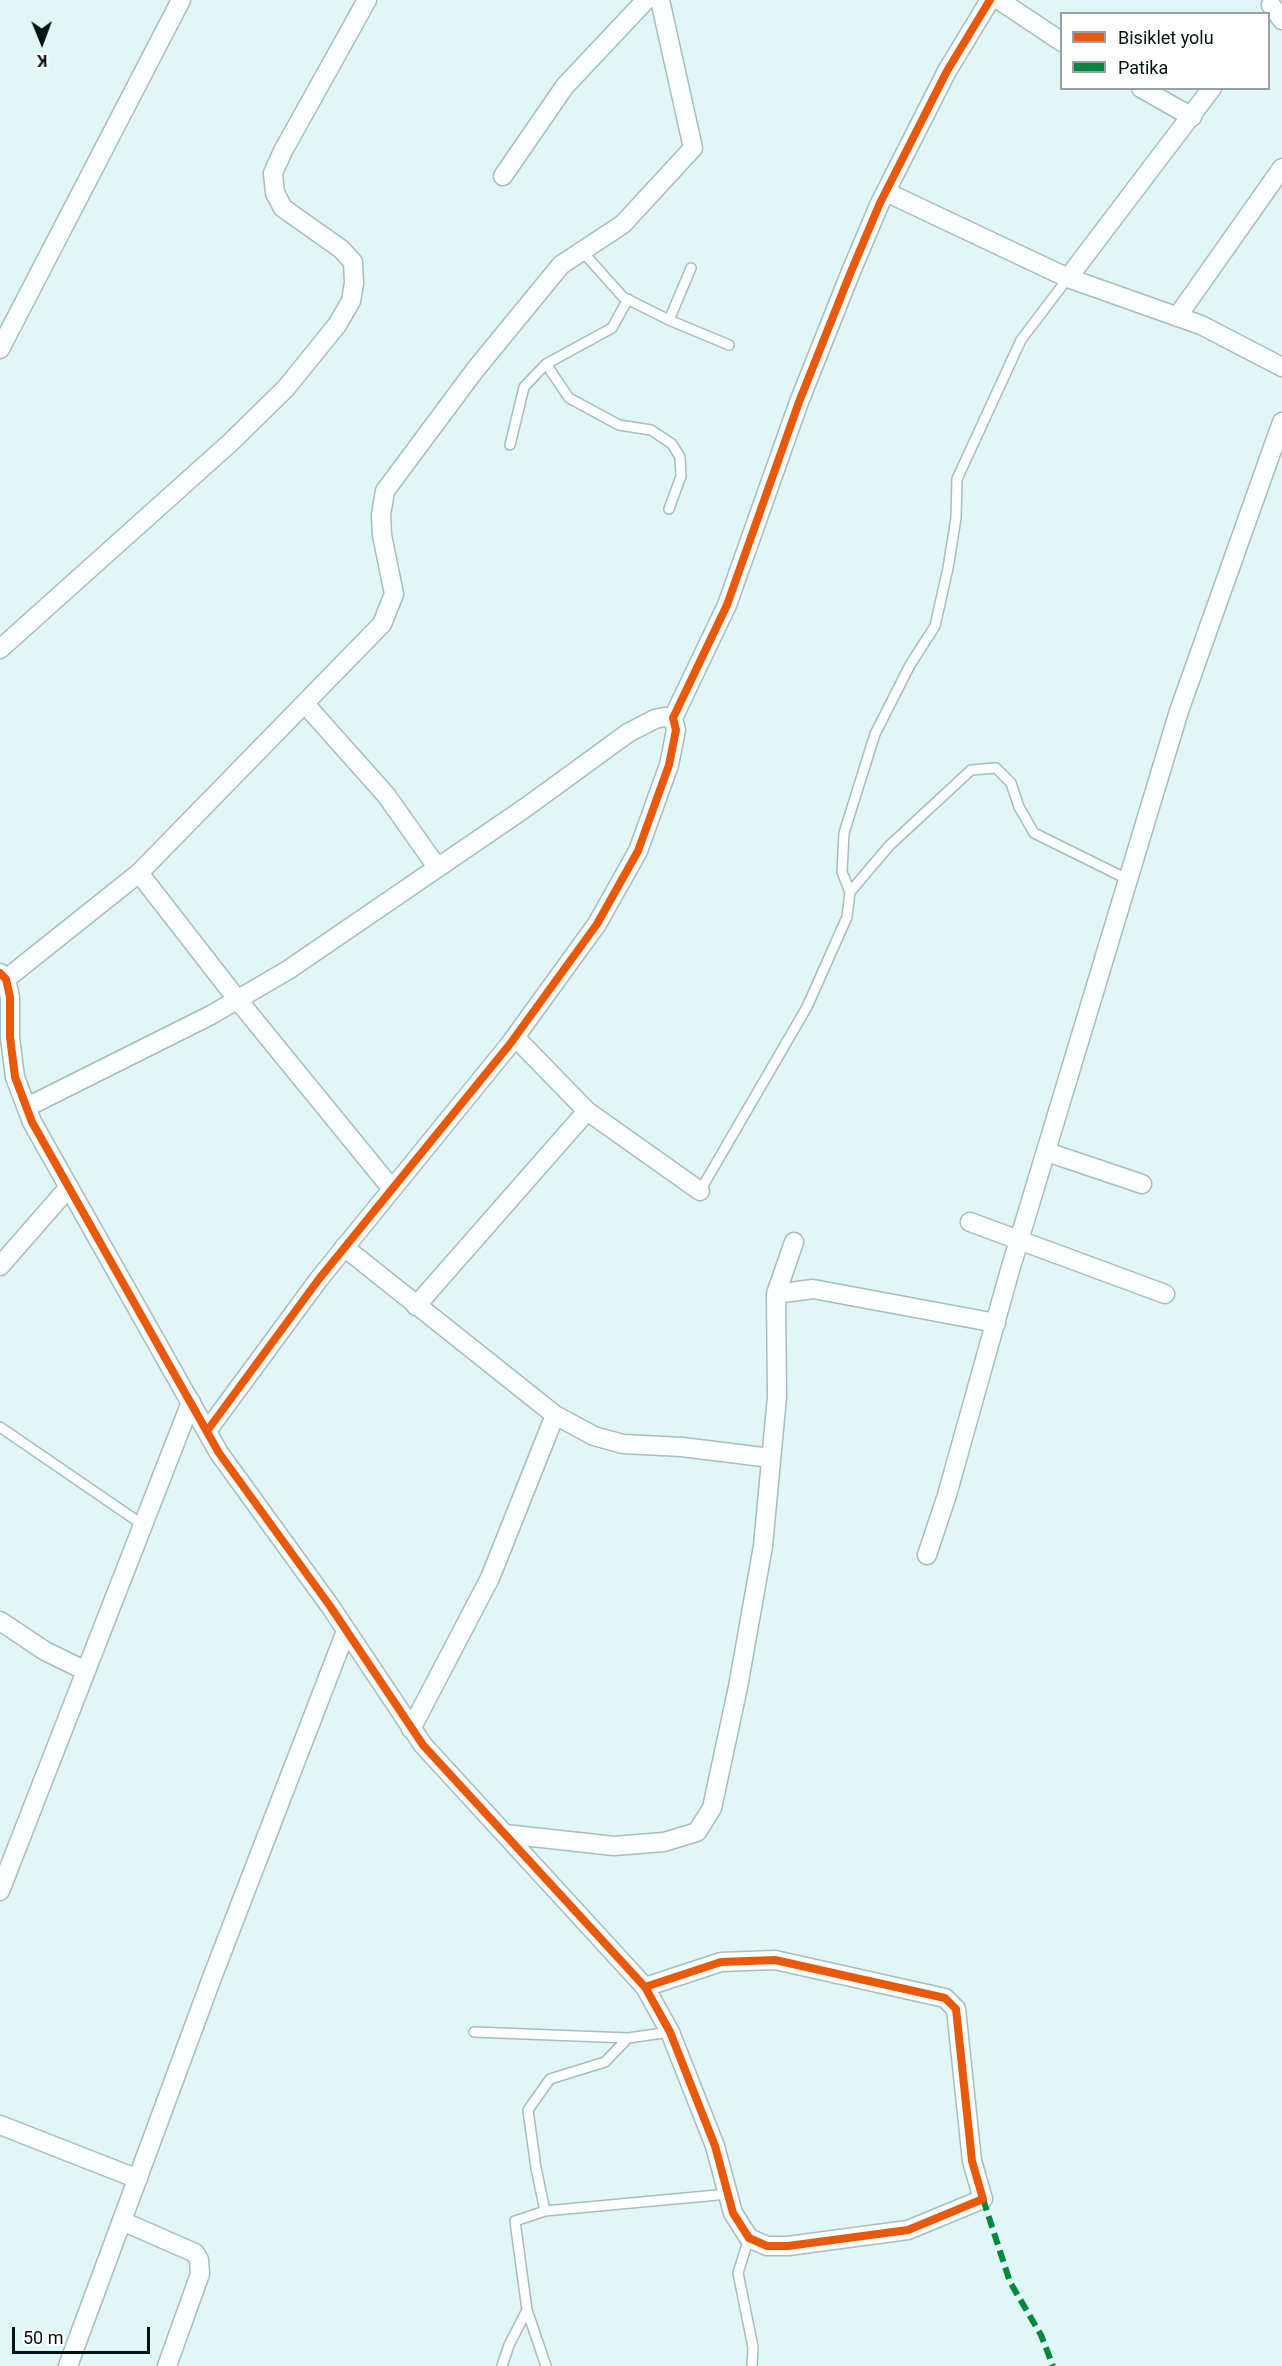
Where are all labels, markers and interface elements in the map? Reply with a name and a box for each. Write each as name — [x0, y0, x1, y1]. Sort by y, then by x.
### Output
north arrow — [12, 12, 72, 72]
legend — [1060, 12, 1270, 90]
text: Bisiklet yolu — [1118, 27, 1214, 48]
text: K — [37, 51, 48, 70]
text: Patika — [1118, 57, 1168, 78]
scale bar — [15, 2315, 153, 2353]
text: 50 m — [23, 2327, 63, 2348]

